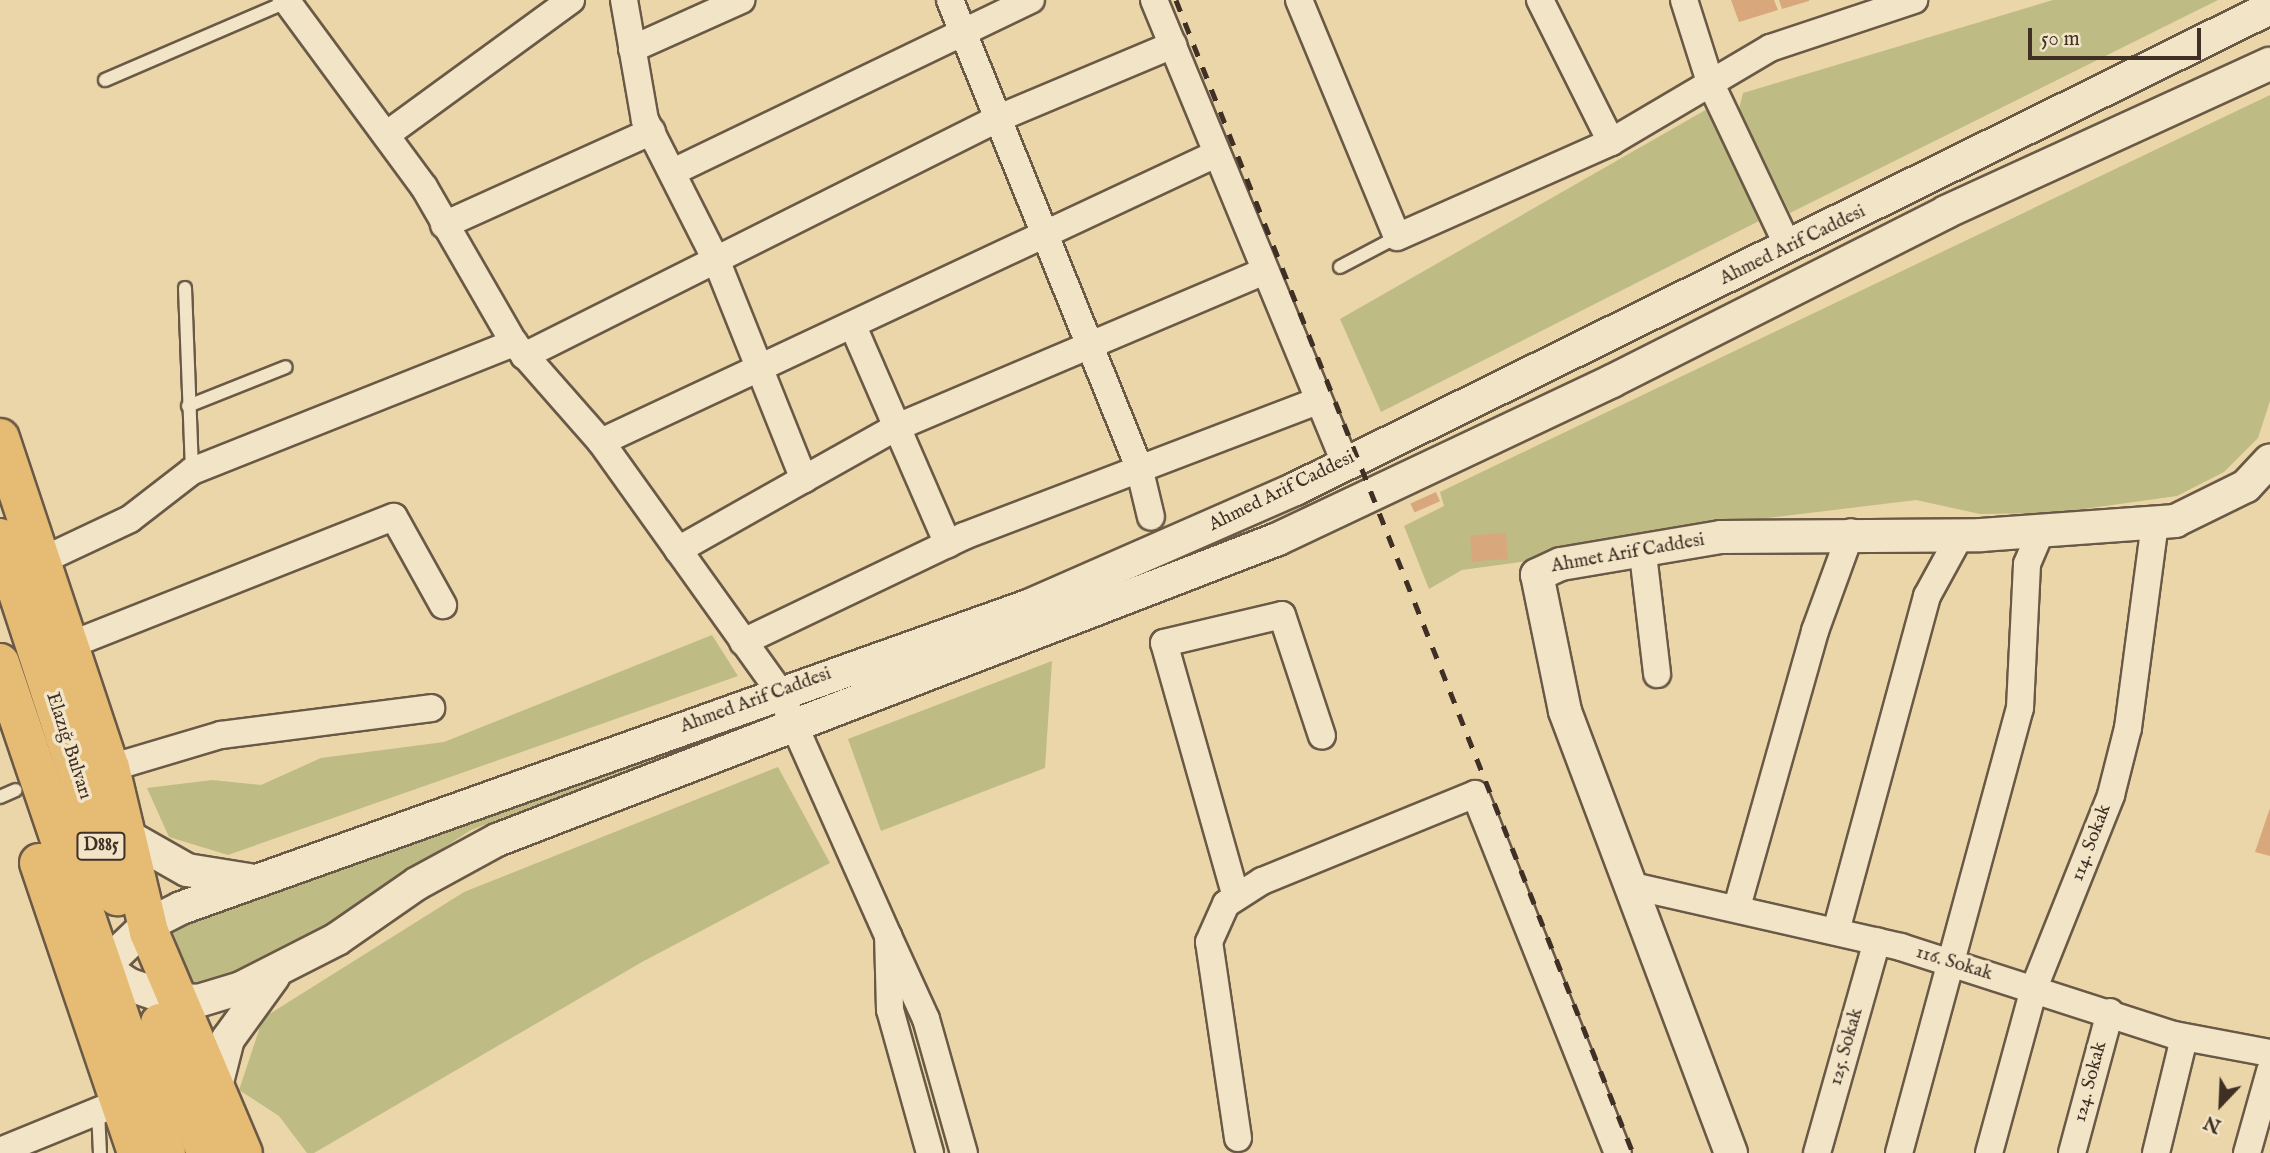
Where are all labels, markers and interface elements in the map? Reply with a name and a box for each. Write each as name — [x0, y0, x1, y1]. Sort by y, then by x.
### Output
scale bar — [2032, 14, 2205, 58]
text: 50 m — [2041, 26, 2080, 53]
street label: Ahmed Arif Caddesi — [1717, 201, 1869, 291]
street label: Ahmed Arif Caddesi — [1206, 447, 1358, 537]
street label: Ahmet Arif Caddesi — [1549, 529, 1707, 579]
street label: Ahmed Arif Caddesi — [677, 663, 835, 739]
street label: Elazığ Bulvarı — [40, 690, 96, 802]
street label: 114. Sokak — [2067, 801, 2117, 885]
road number: D885 — [75, 832, 127, 860]
street label: 116. Sokak — [1913, 942, 1995, 986]
street label: 125. Sokak — [1825, 1006, 1869, 1088]
street label: 124. Sokak — [2069, 1039, 2113, 1125]
north arrow — [2186, 1069, 2256, 1139]
text: N — [2201, 1109, 2225, 1138]

